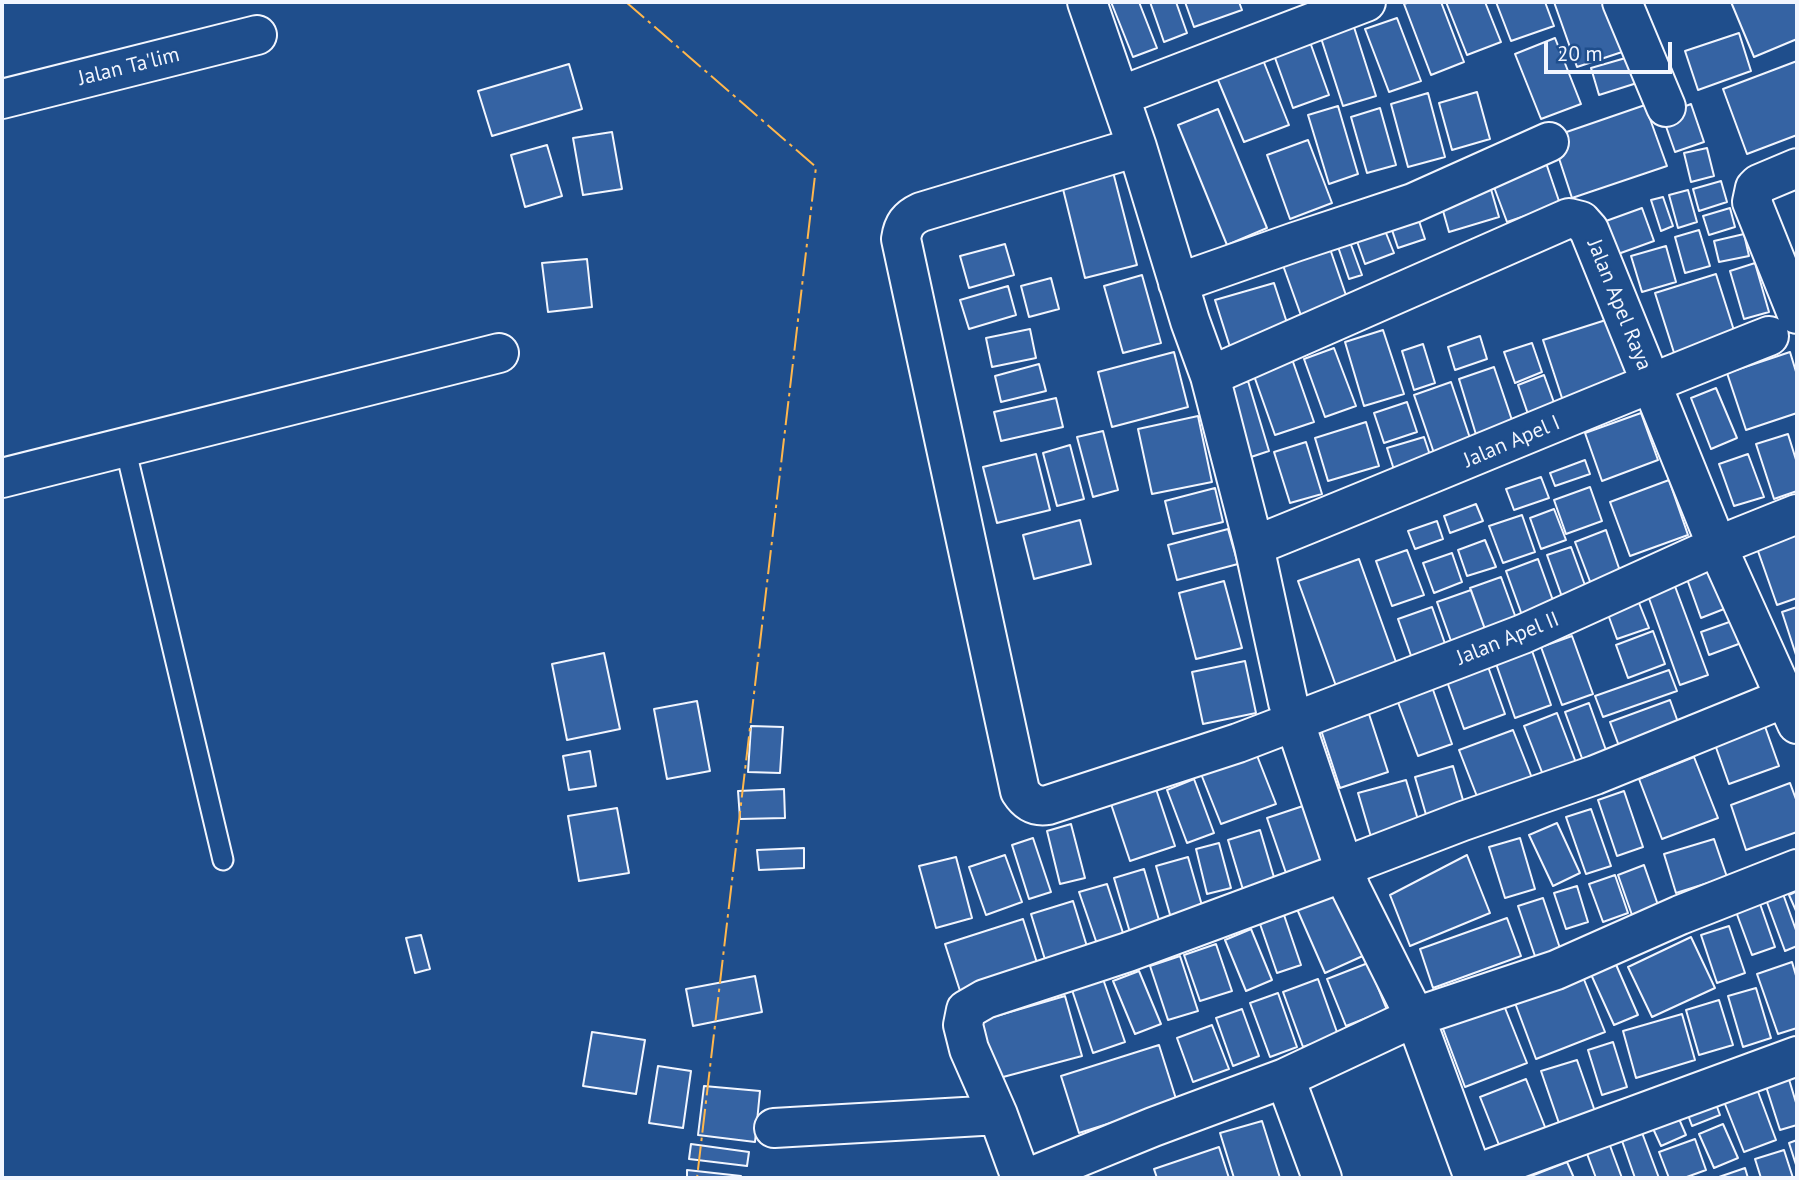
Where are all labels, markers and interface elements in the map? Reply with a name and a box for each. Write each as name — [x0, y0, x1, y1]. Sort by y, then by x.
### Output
scale bar — [1547, 28, 1675, 72]
text: 20 m — [1557, 40, 1603, 67]
street label: Jalan Ta'lim — [76, 42, 182, 92]
street label: Jalan Apel Raya — [1581, 236, 1657, 374]
street label: Jalan Apel I — [1460, 410, 1564, 474]
street label: Jalan Apel II — [1453, 607, 1563, 671]

